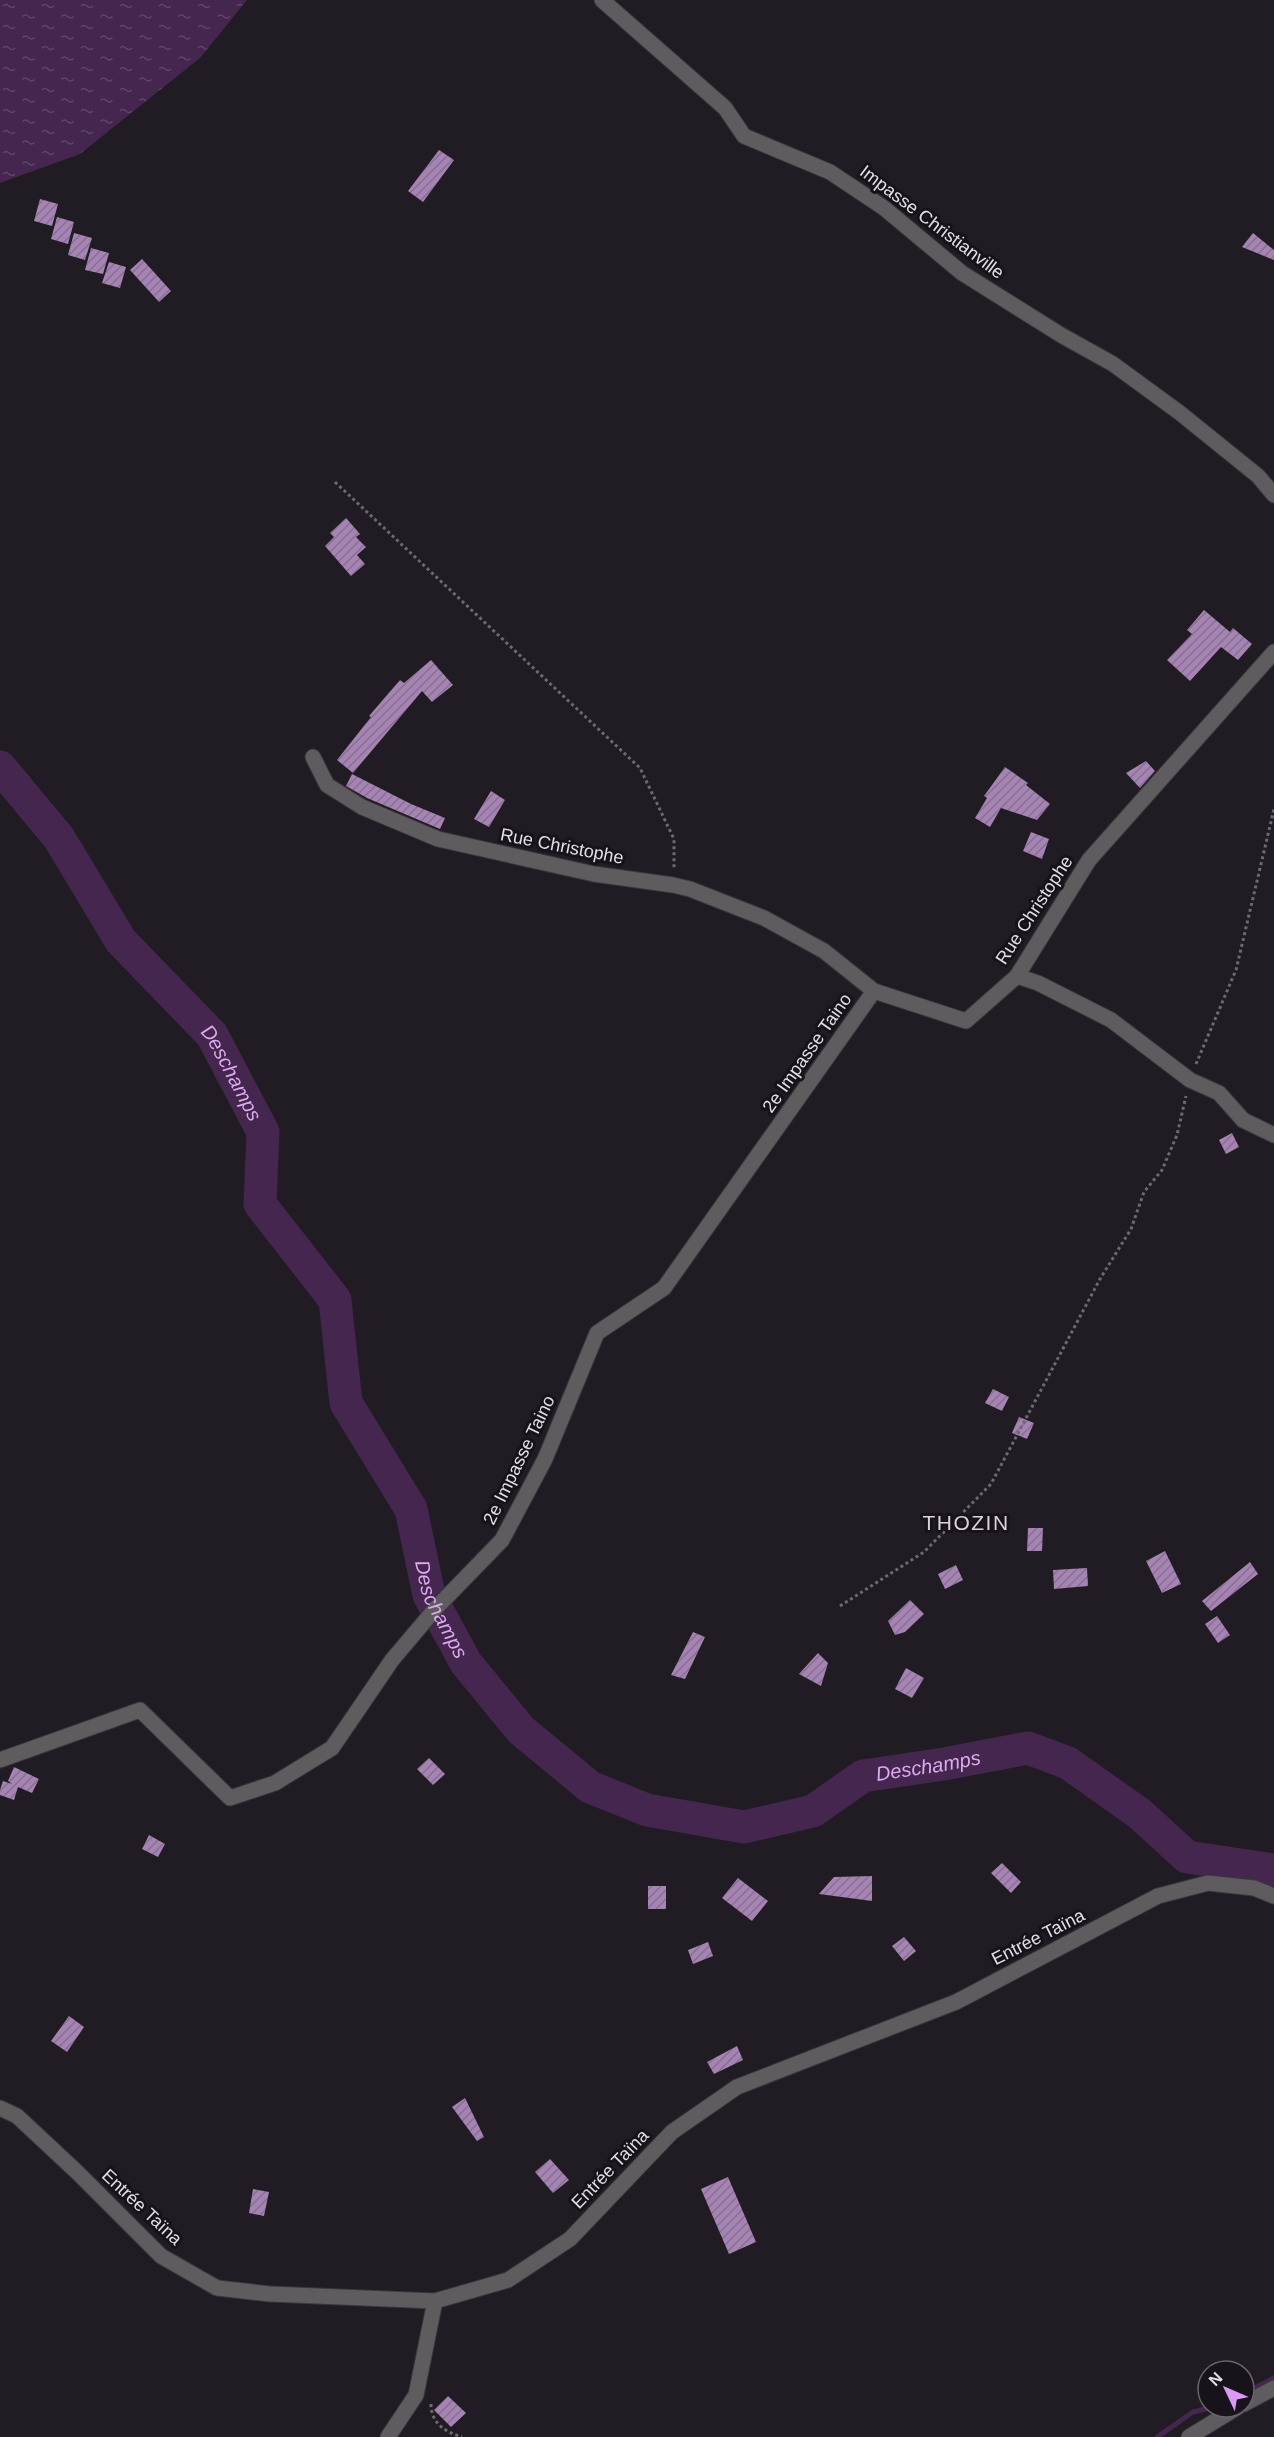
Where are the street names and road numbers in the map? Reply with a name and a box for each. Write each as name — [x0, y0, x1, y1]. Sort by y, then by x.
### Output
street label: Impasse Christianville — [856, 161, 1008, 283]
street label: Rue Christophe — [499, 824, 625, 868]
street label: Rue Christophe — [992, 852, 1076, 968]
street label: 2e Impasse Taino — [758, 990, 856, 1116]
street label: 2e Impasse Taino — [479, 1392, 559, 1528]
street label: Entrée Taïna — [988, 1905, 1089, 1969]
street label: Entrée Taïna — [567, 2125, 653, 2213]
street label: Entrée Taïna — [98, 2165, 187, 2250]

